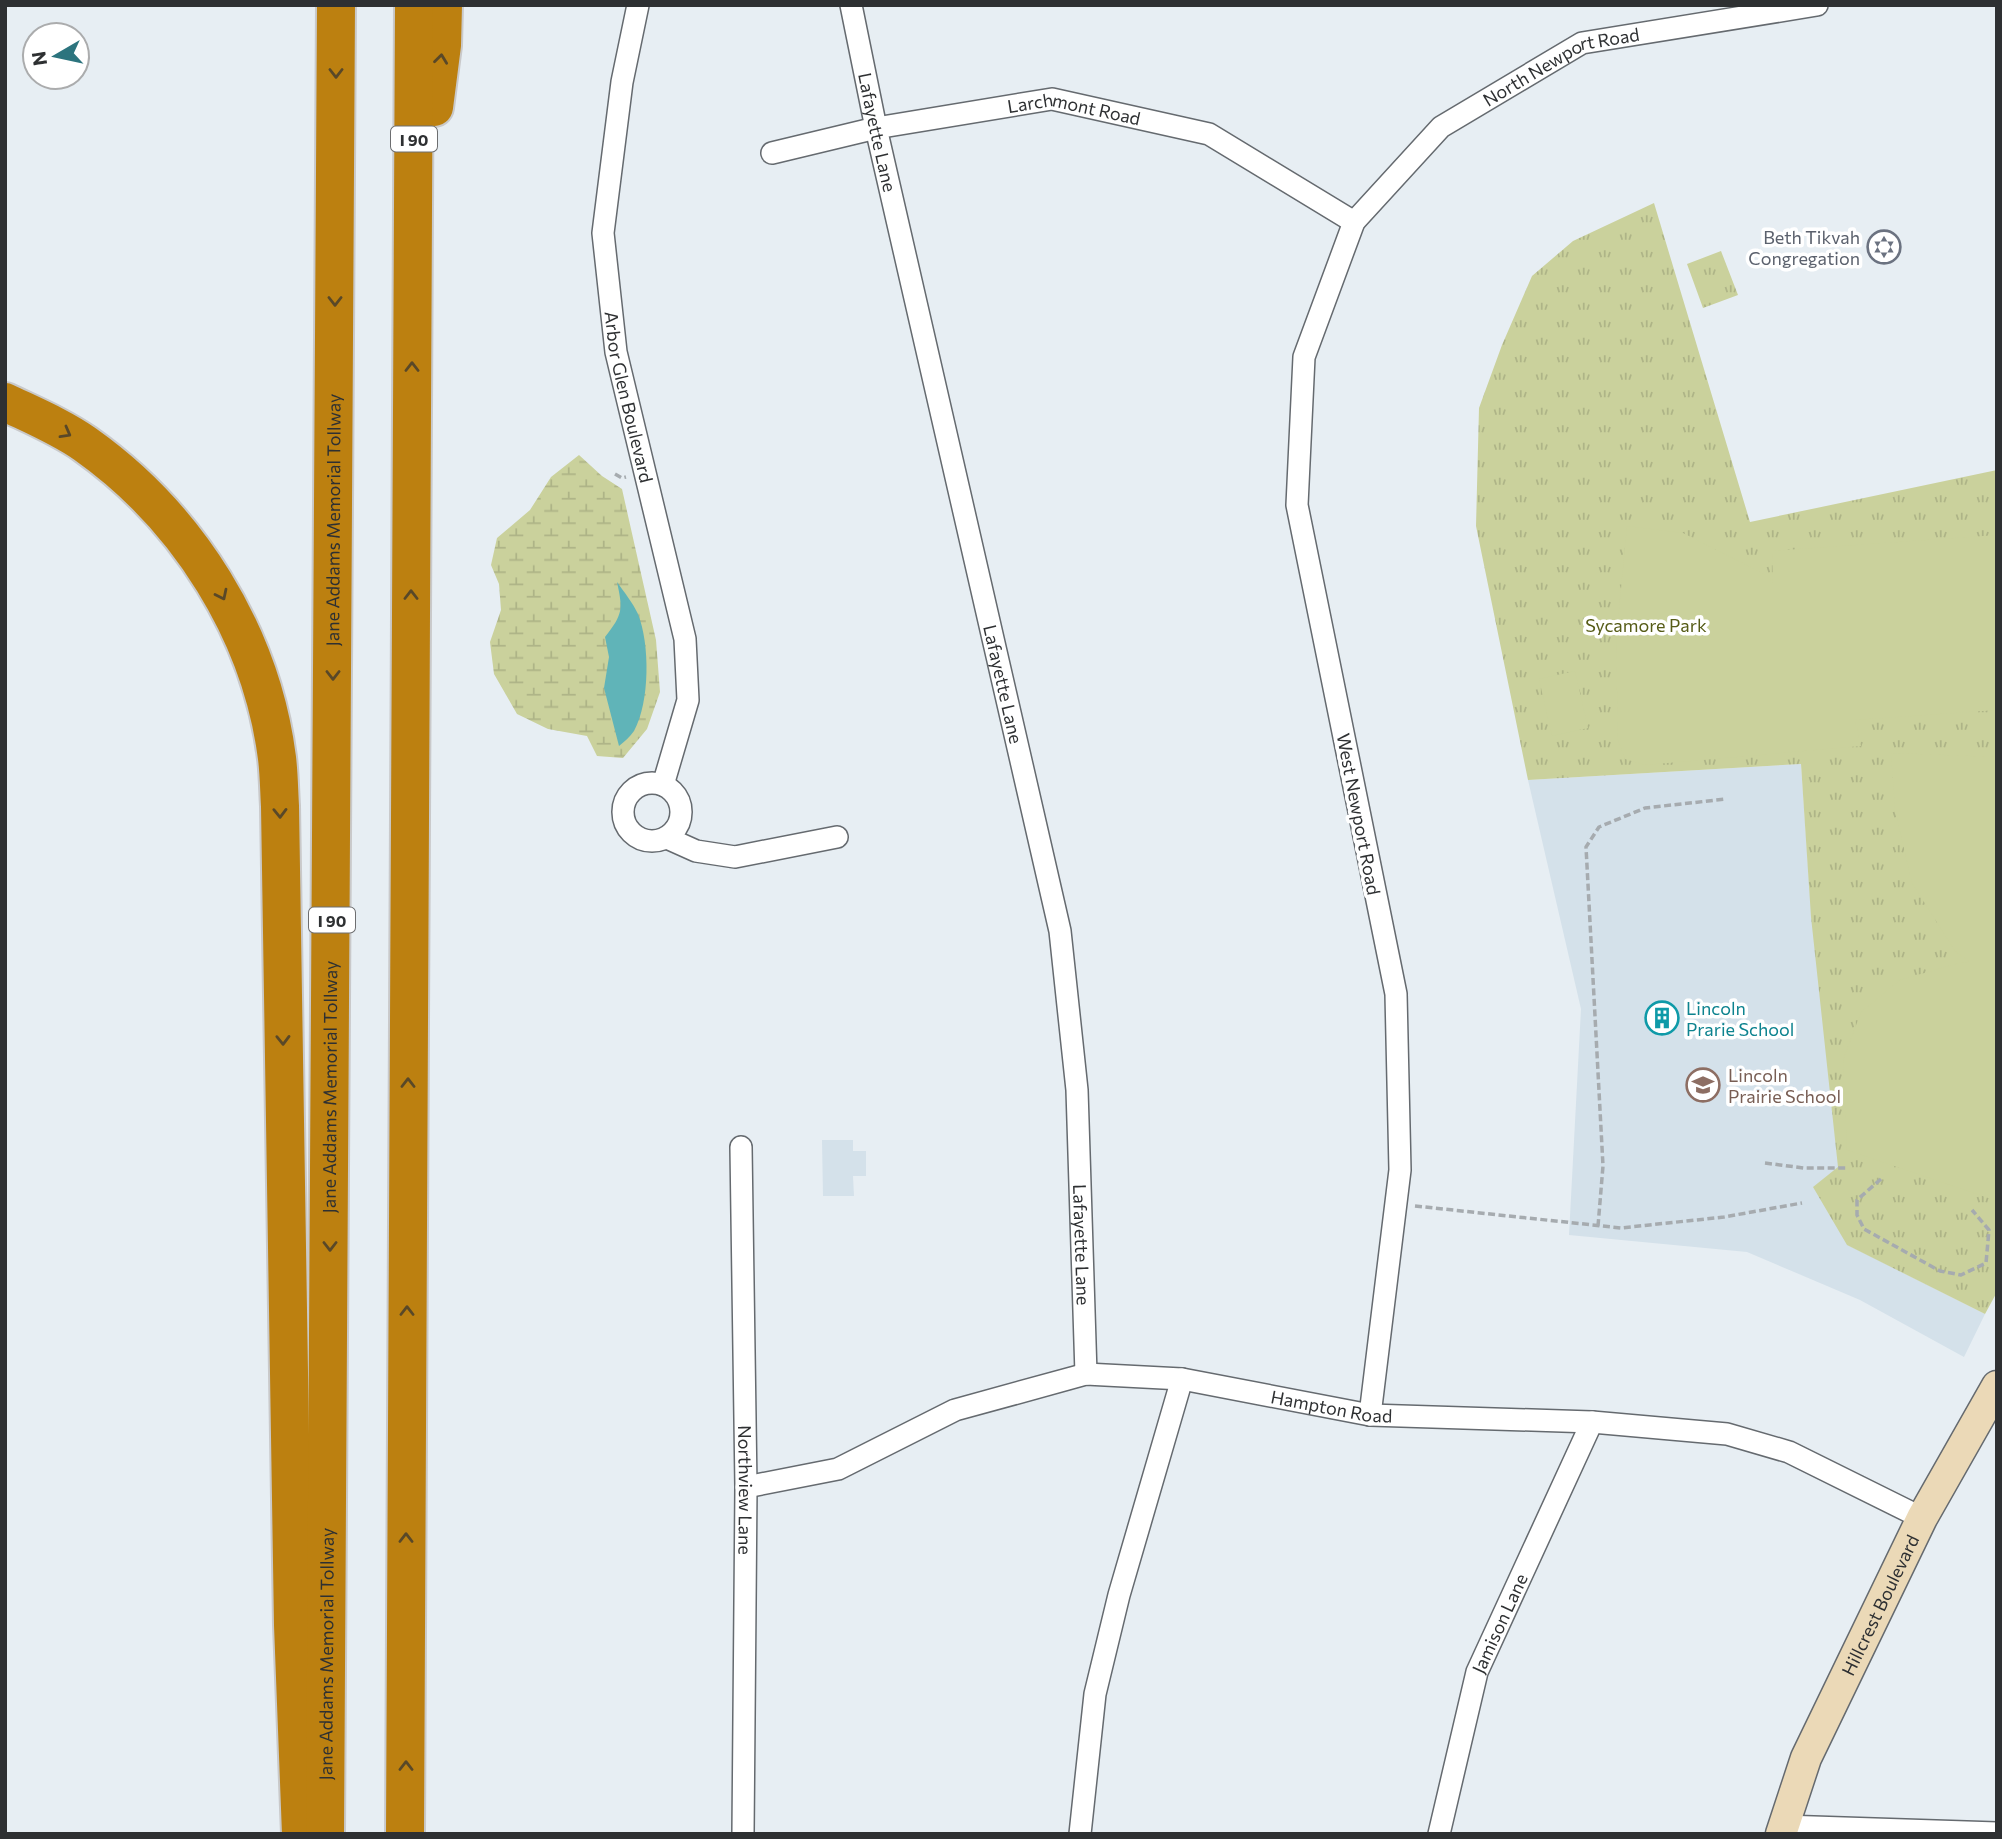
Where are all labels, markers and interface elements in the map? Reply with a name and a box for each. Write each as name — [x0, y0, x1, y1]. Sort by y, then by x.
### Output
north arrow — [21, 21, 91, 91]
street label: North Newport Road — [1479, 23, 1641, 111]
text: N — [26, 50, 51, 68]
one-way arrow — [433, 53, 448, 65]
one-way arrow — [328, 69, 344, 79]
street label: Lafayette Lane — [854, 71, 901, 194]
street label: Larchmont Road — [1006, 88, 1143, 129]
road number: I 90 — [391, 127, 437, 152]
place label: Beth Tikvah Congregation — [1748, 226, 1860, 269]
synagogue icon: Beth Tikvah Congregation — [1865, 228, 1903, 266]
one-way arrow — [327, 296, 343, 307]
street label: Arbor Glen Boulevard — [601, 310, 658, 485]
one-way arrow — [405, 361, 420, 372]
street label: Jane Addams Memorial Tollway — [321, 394, 345, 647]
one-way arrow — [59, 425, 71, 438]
one-way arrow — [213, 588, 227, 600]
one-way arrow — [403, 589, 418, 600]
park label: Sycamore Park — [1585, 614, 1707, 636]
street label: Lafayette Lane — [979, 622, 1028, 746]
one-way arrow — [325, 671, 341, 681]
street label: West Newport Road — [1333, 731, 1385, 897]
one-way arrow — [272, 808, 288, 818]
road number: I 90 — [309, 908, 355, 932]
street label: Jane Addams Memorial Tollway — [318, 960, 341, 1214]
place label: Lincoln Prarie School — [1686, 997, 1794, 1040]
building icon: Lincoln Prarie School — [1643, 999, 1681, 1037]
one-way arrow — [276, 1035, 291, 1046]
place label: Lincoln Prairie School — [1728, 1064, 1841, 1107]
school or university icon: Lincoln Prairie School — [1684, 1066, 1722, 1104]
one-way arrow — [400, 1077, 416, 1088]
street label: Lafayette Lane — [1069, 1184, 1095, 1306]
one-way arrow — [322, 1241, 338, 1252]
one-way arrow — [399, 1305, 415, 1315]
street label: Hampton Road — [1269, 1385, 1393, 1427]
street label: Northview Lane — [734, 1425, 757, 1555]
street label: Jane Addams Memorial Tollway — [314, 1527, 338, 1781]
street label: Hillcrest Boulevard — [1837, 1531, 1923, 1679]
one-way arrow — [398, 1532, 414, 1543]
street label: Jamison Lane — [1467, 1570, 1532, 1677]
one-way arrow — [398, 1760, 414, 1770]

